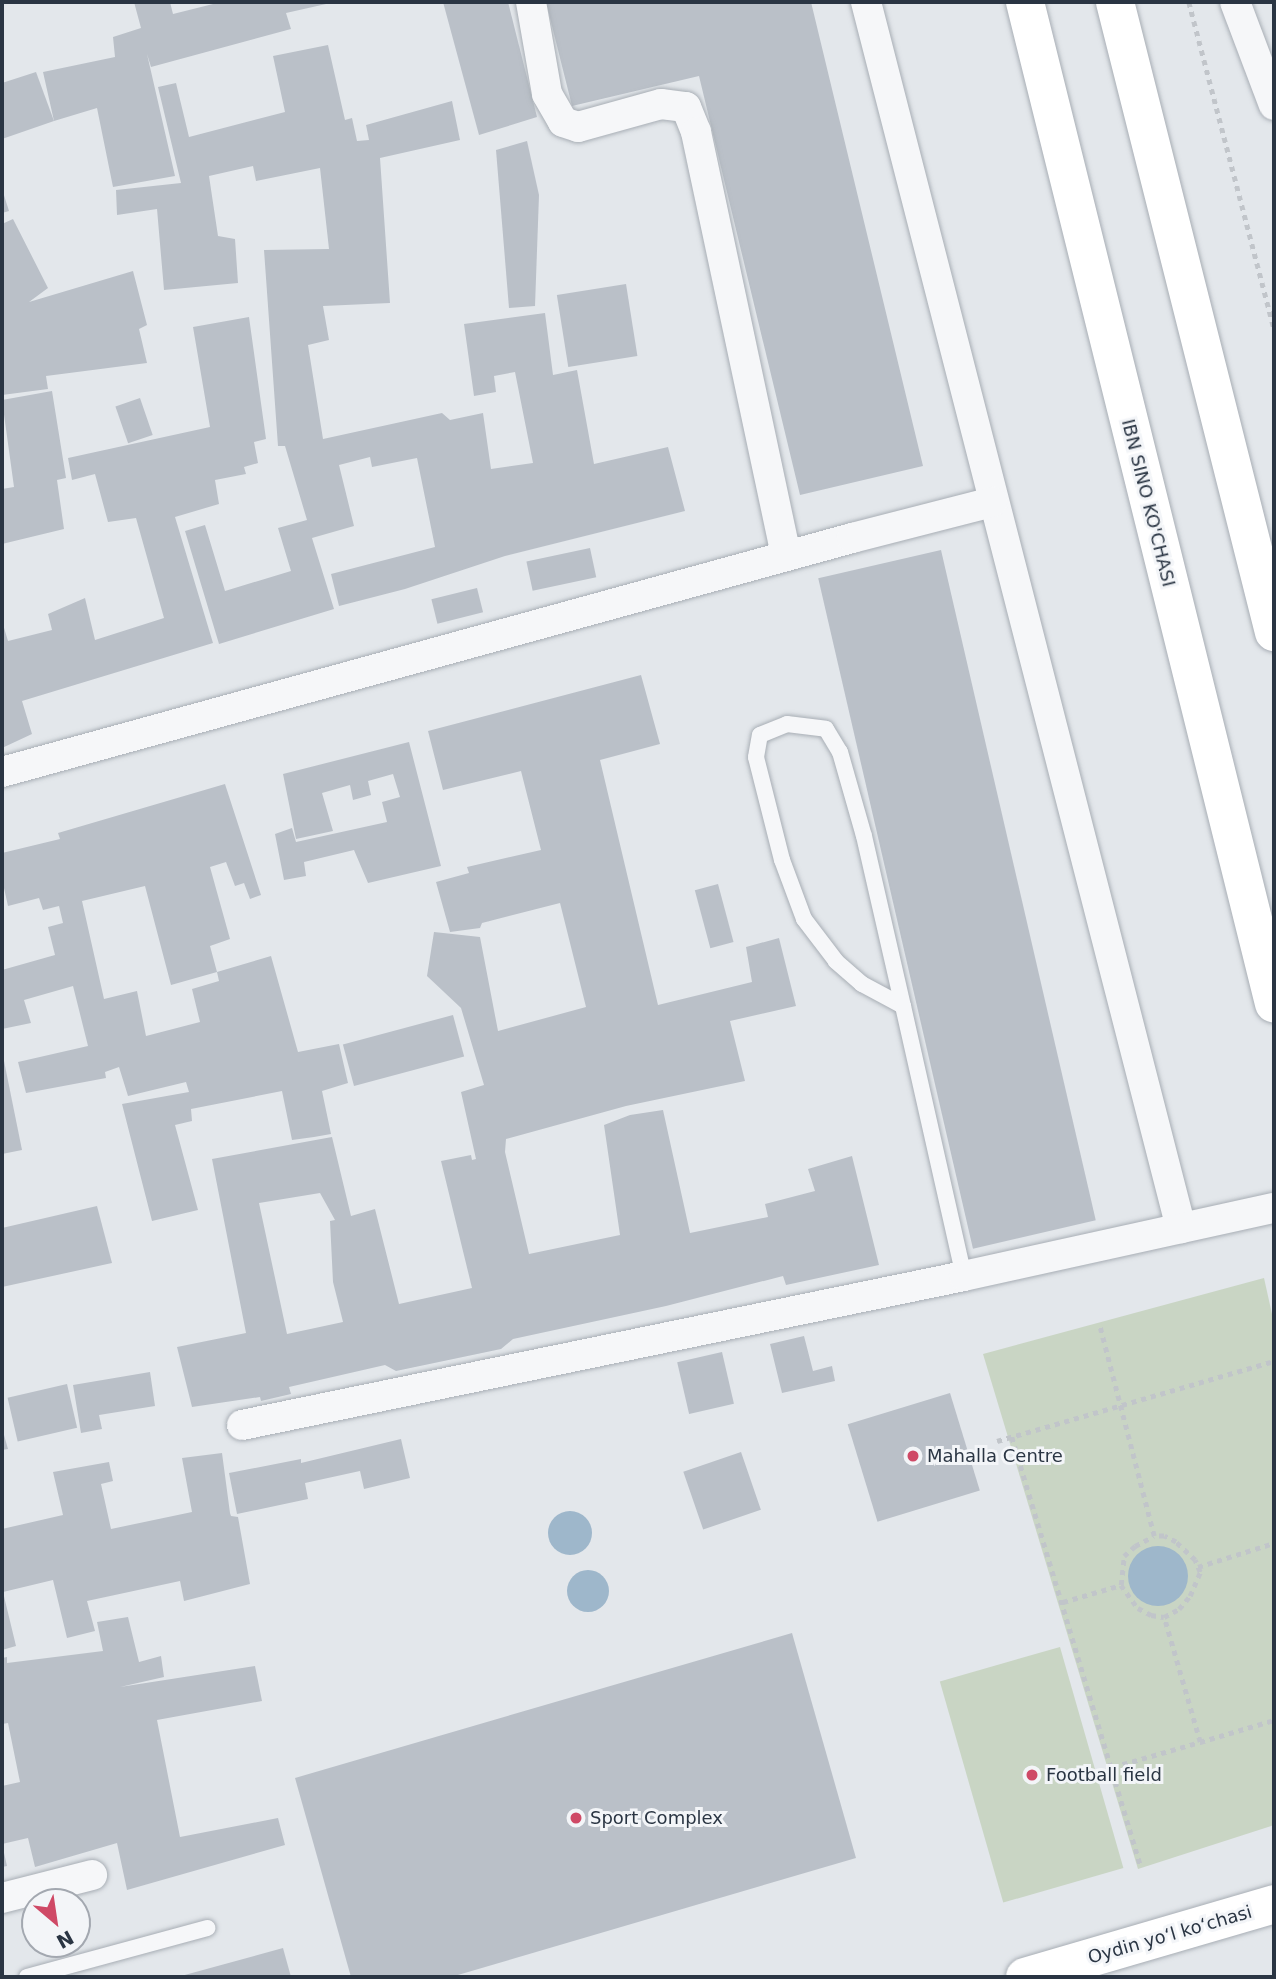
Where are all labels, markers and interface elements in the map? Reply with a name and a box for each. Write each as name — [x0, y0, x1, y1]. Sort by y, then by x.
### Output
street label: IBN SINO KO'CHASI — [1117, 417, 1179, 589]
place label: Mahalla Centre — [927, 1445, 1063, 1467]
marker: Mahalla Centre — [905, 1448, 921, 1464]
place label: Football field — [1046, 1764, 1162, 1786]
marker: Football field — [1024, 1767, 1040, 1783]
place label: Sport Complex — [590, 1807, 723, 1829]
marker: Sport Complex — [568, 1810, 584, 1826]
north arrow — [21, 1888, 91, 1958]
street label: Oydin yoʻl koʻchasi — [1085, 1901, 1255, 1969]
text: N — [53, 1926, 78, 1953]

